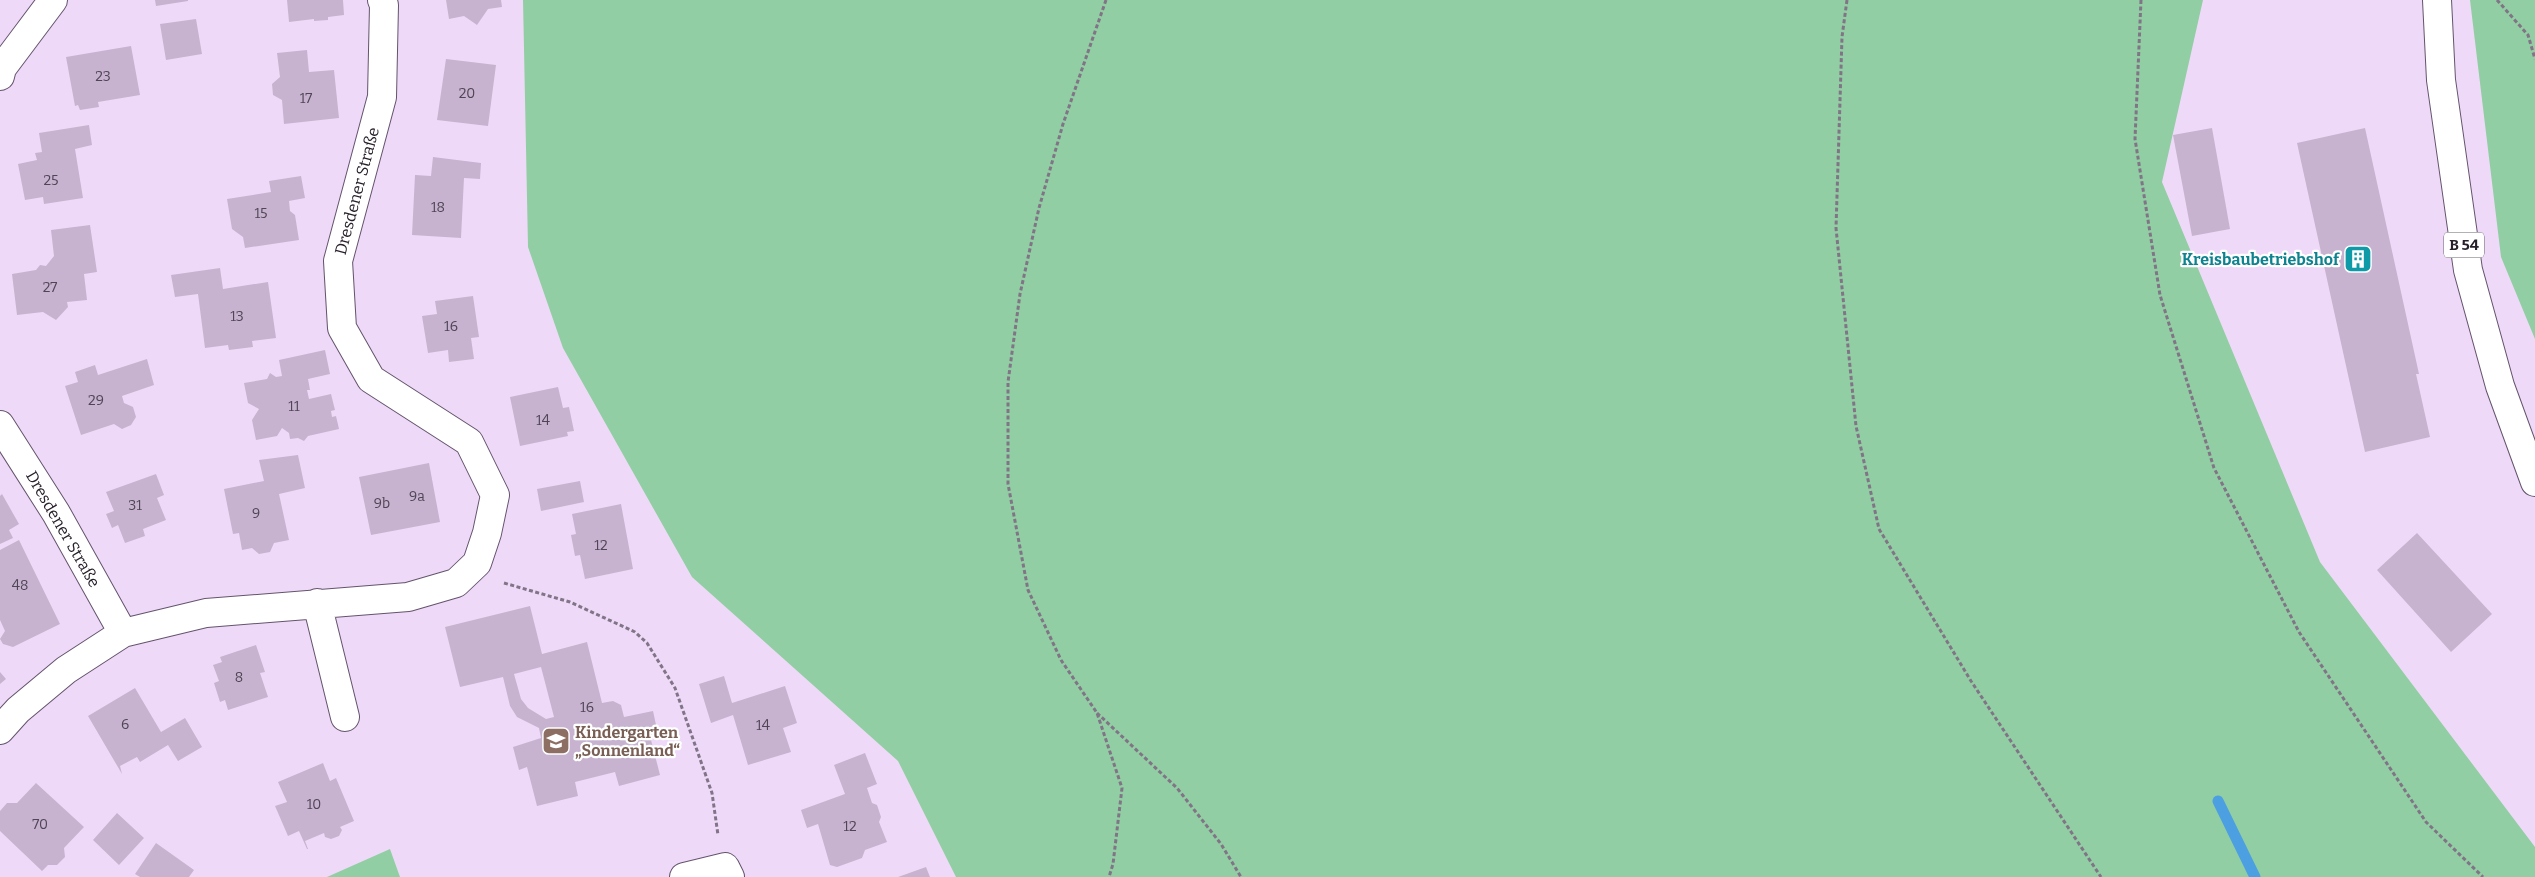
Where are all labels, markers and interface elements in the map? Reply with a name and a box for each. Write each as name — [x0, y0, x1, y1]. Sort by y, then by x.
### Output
house number: 23 — [95, 68, 111, 85]
house number: 20 — [459, 85, 475, 102]
house number: 17 — [300, 90, 312, 107]
street label: Dresdener Straße — [331, 125, 383, 257]
house number: 25 — [43, 172, 59, 189]
house number: 18 — [431, 199, 445, 216]
house number: 15 — [254, 205, 268, 222]
road number: B 54 — [2444, 232, 2484, 258]
building icon: Kreisbaubetriebshof — [2343, 244, 2373, 274]
place label: Kreisbaubetriebshof — [2182, 250, 2340, 269]
house number: 27 — [43, 279, 57, 296]
house number: 13 — [230, 308, 244, 325]
house number: 16 — [444, 318, 458, 335]
house number: 29 — [88, 392, 104, 409]
house number: 11 — [288, 398, 300, 415]
house number: 14 — [536, 412, 550, 429]
street label: Dresdener Straße — [22, 467, 104, 591]
house number: 9a — [409, 488, 425, 505]
house number: 9b — [374, 495, 390, 512]
house number: 31 — [128, 497, 142, 514]
house number: 9 — [252, 505, 260, 522]
house number: 12 — [594, 537, 608, 554]
house number: 48 — [12, 577, 28, 594]
house number: 8 — [235, 669, 243, 686]
house number: 16 — [580, 699, 594, 716]
house number: 6 — [121, 716, 129, 733]
house number: 14 — [756, 717, 770, 734]
place label: Kindergarten „Sonnenland“ — [575, 723, 680, 760]
school or university icon: Kindergarten „Sonnenland“ — [541, 726, 571, 756]
house number: 10 — [307, 796, 321, 813]
house number: 70 — [32, 816, 48, 833]
house number: 12 — [843, 818, 857, 835]

